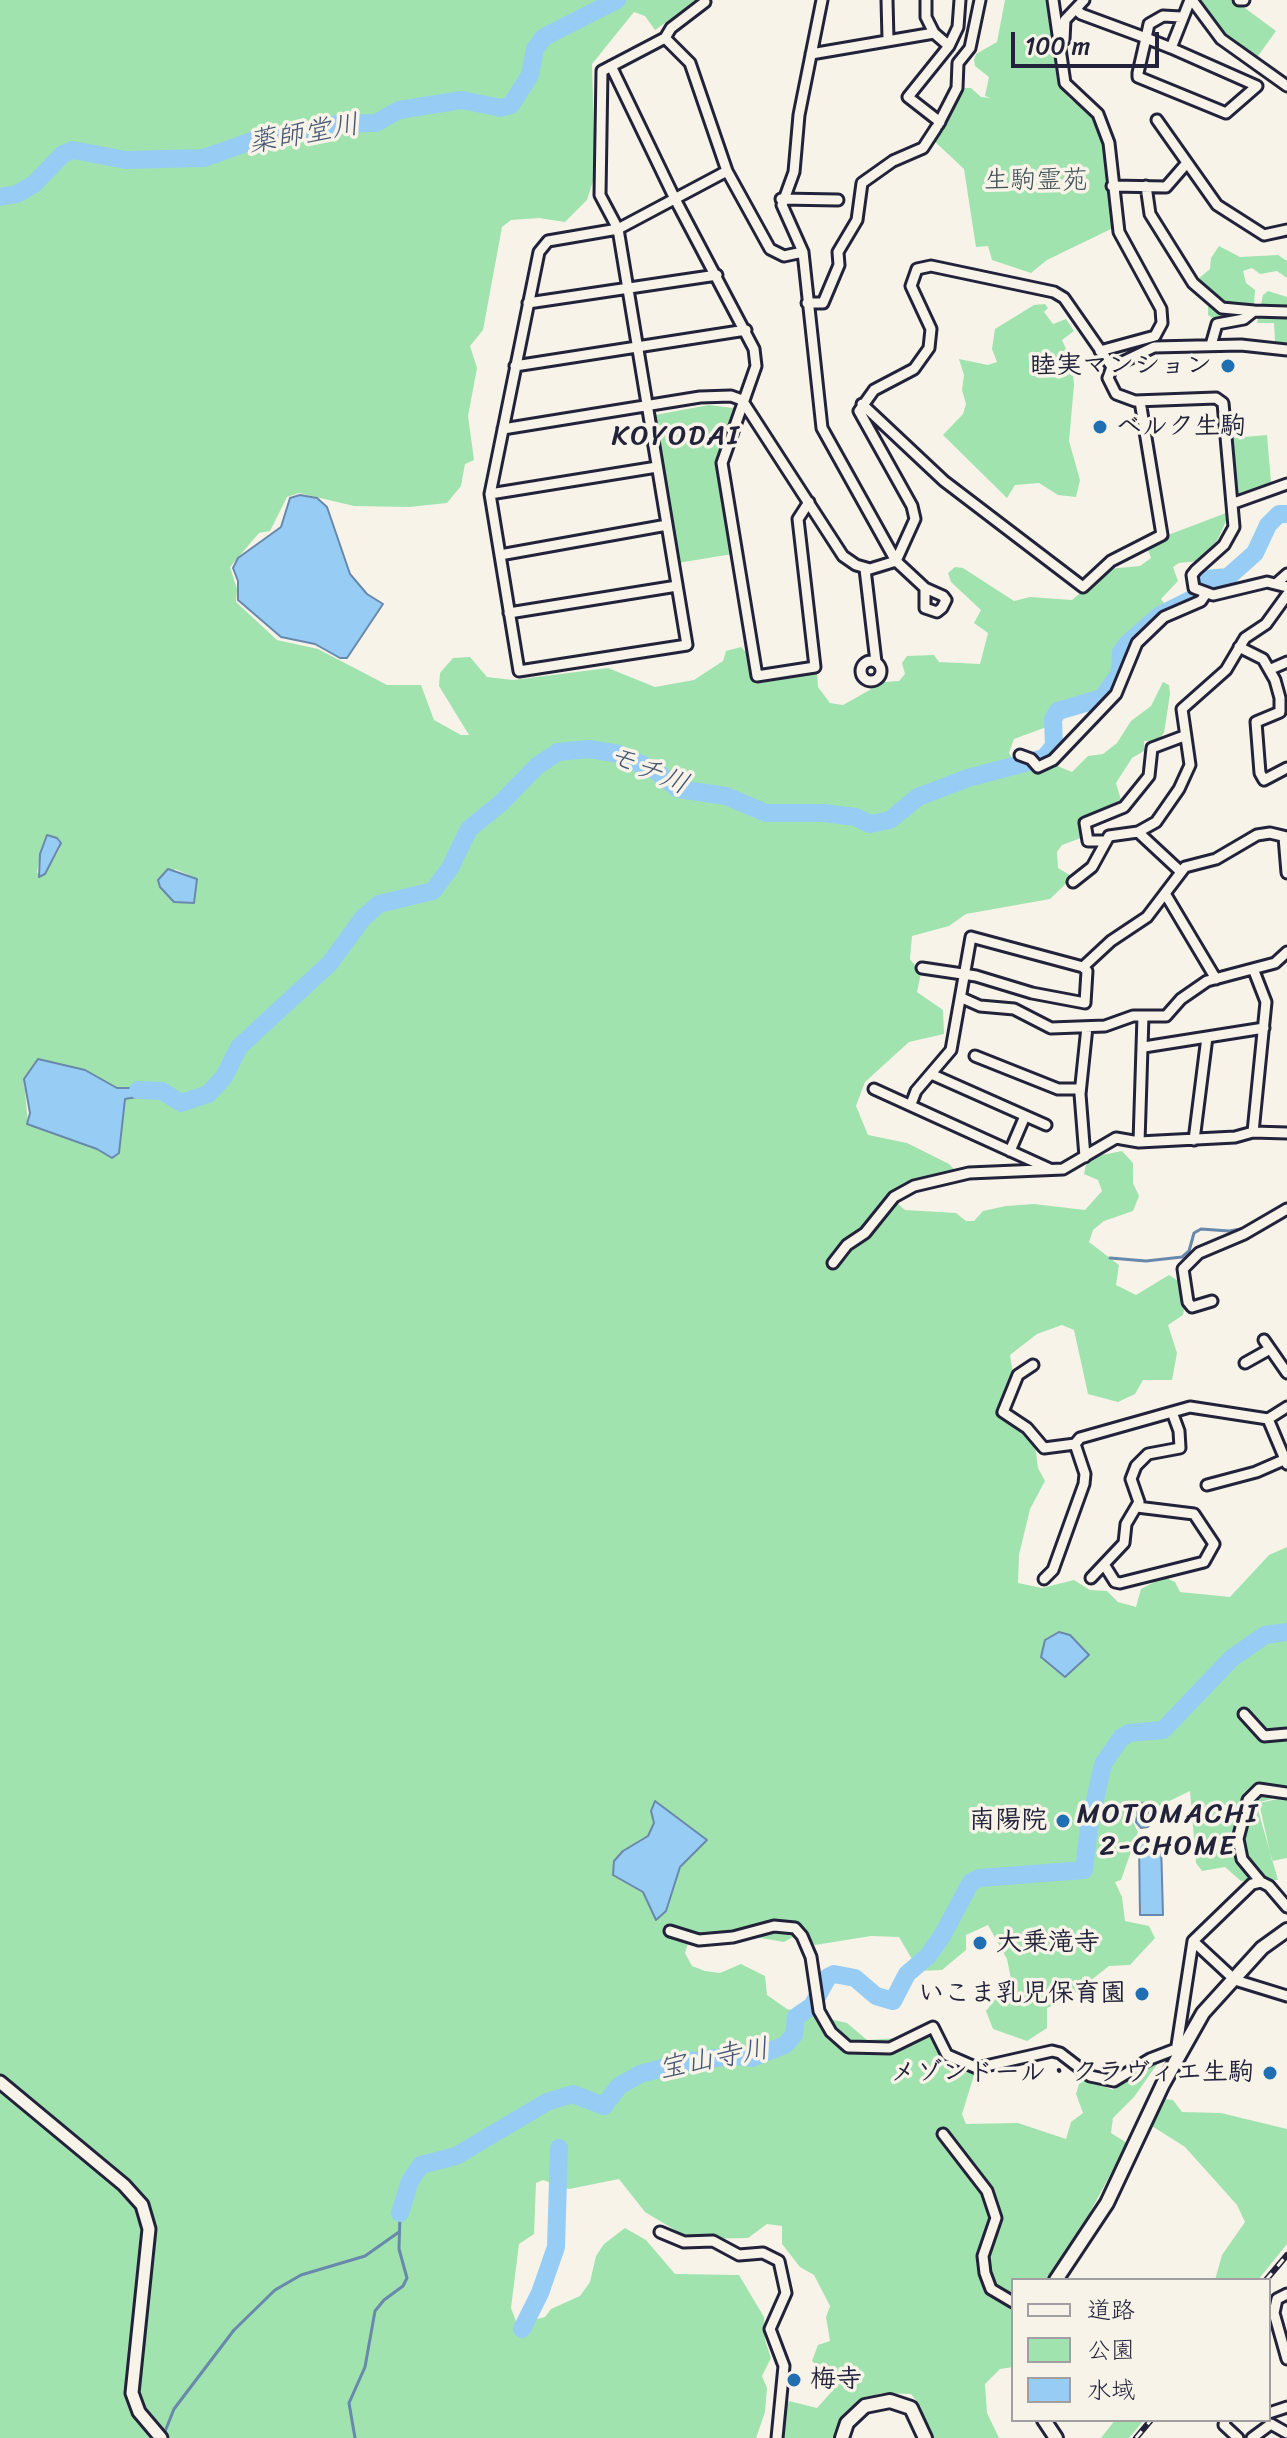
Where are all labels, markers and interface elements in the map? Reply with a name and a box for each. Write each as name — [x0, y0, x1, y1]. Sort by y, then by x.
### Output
scale bar — [1015, 16, 1163, 66]
text: 100 m — [1025, 25, 1090, 67]
water label: 薬師堂川 — [246, 109, 362, 161]
park label: 生駒霊苑 — [984, 165, 1088, 197]
place label: 睦実マンション — [1030, 350, 1212, 382]
marker: 睦実マンション — [1219, 357, 1237, 375]
place label: ベルク生駒 — [1116, 411, 1246, 443]
marker: ベルク生駒 — [1091, 418, 1109, 436]
district label: KOYODAI — [612, 420, 740, 454]
water label: モチ川 — [603, 739, 693, 803]
district label: MOTOMACHI 2-CHOME — [1077, 1798, 1259, 1864]
place label: 南陽院 — [969, 1805, 1047, 1837]
marker: 南陽院 — [1054, 1812, 1072, 1830]
place label: 大乗滝寺 — [996, 1927, 1100, 1959]
marker: 大乗滝寺 — [971, 1934, 989, 1952]
place label: いこま乳児保育園 — [918, 1978, 1126, 2010]
marker: いこま乳児保育園 — [1133, 1985, 1151, 2003]
water label: 宝山寺川 — [656, 2033, 772, 2087]
place label: メゾンドール・クラヴィエ生駒 — [890, 2057, 1254, 2089]
marker: メゾンドール・クラヴィエ生駒 — [1261, 2064, 1279, 2082]
legend — [1011, 2278, 1271, 2422]
text: 道路 — [1087, 2289, 1135, 2331]
text: 公園 — [1087, 2329, 1135, 2371]
place label: 梅寺 — [810, 2364, 862, 2396]
text: 水域 — [1087, 2369, 1135, 2411]
marker: 梅寺 — [785, 2371, 803, 2389]

